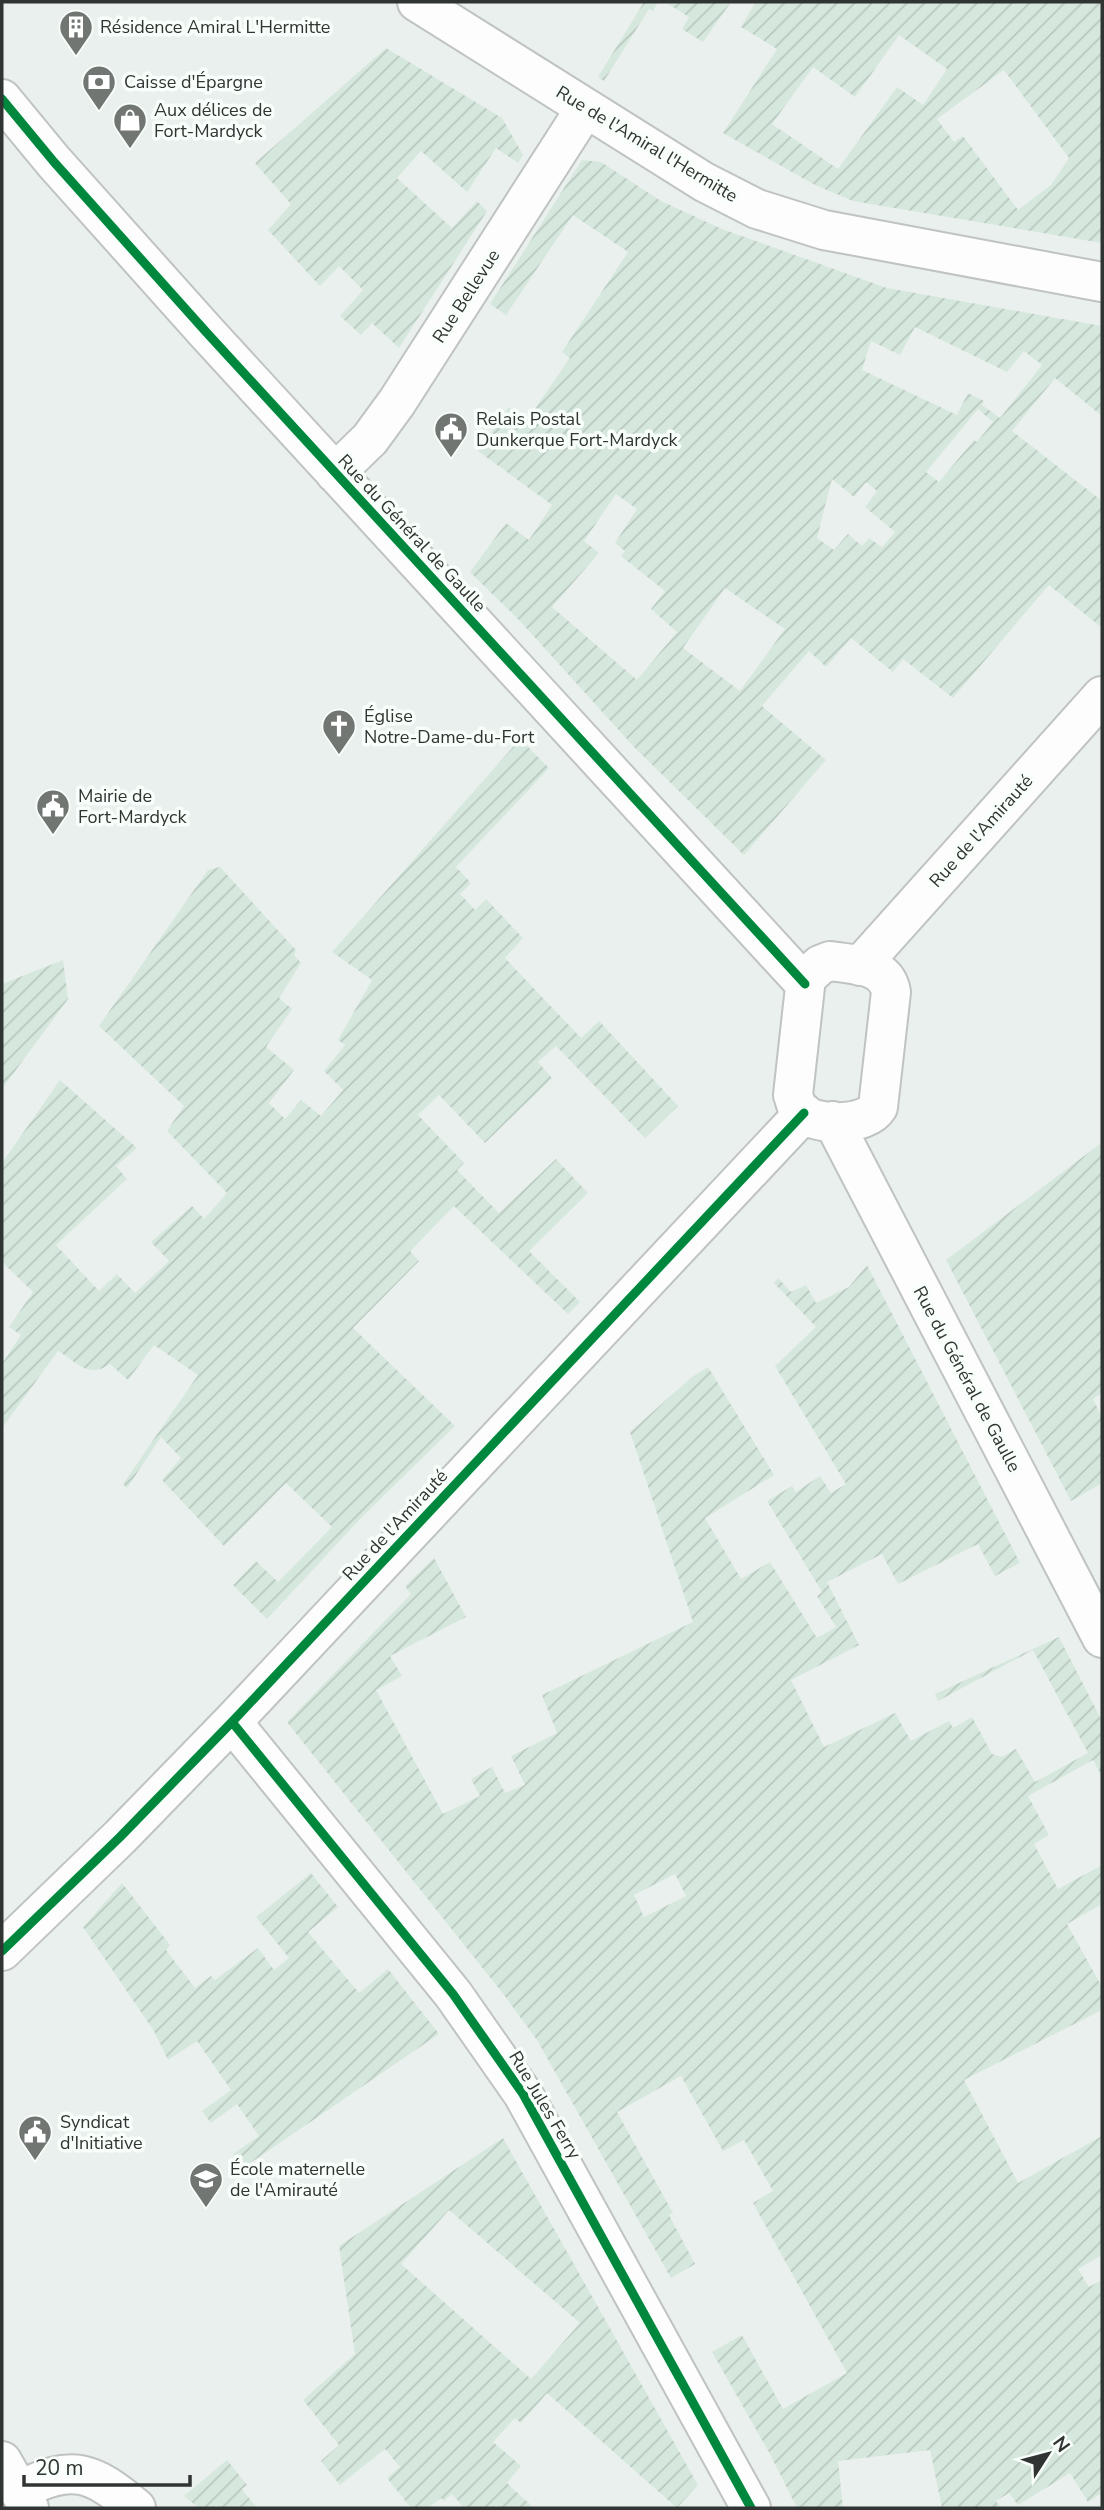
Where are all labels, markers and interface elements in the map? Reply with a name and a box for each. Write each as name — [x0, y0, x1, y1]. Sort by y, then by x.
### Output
building icon: Résidence Amiral L'Hermitte — [57, 8, 95, 57]
place label: Résidence Amiral L'Hermitte — [100, 15, 330, 39]
bank icon: Caisse d'Épargne — [80, 63, 118, 112]
place label: Caisse d'Épargne — [124, 70, 263, 94]
street label: Rue de l'Amiral l'Hermitte — [552, 80, 742, 208]
place label: Aux délices de Fort-Mardyck — [154, 98, 272, 143]
shop icon: Aux délices de Fort-Mardyck — [111, 101, 149, 150]
street label: Rue Bellevue — [427, 245, 505, 347]
place label: Relais Postal Dunkerque Fort-Mardyck — [476, 407, 679, 452]
public building icon: Relais Postal Dunkerque Fort-Mardyck — [432, 410, 470, 459]
street label: Rue du Général de Gaulle — [332, 449, 492, 617]
place label: Église Notre-Dame-du-Fort — [364, 704, 535, 749]
church icon: Église Notre-Dame-du-Fort — [320, 707, 358, 756]
street label: Rue de l'Amirauté — [924, 769, 1038, 893]
place label: Mairie de Fort-Mardyck — [78, 784, 187, 829]
public building icon: Mairie de Fort-Mardyck — [34, 787, 72, 836]
street label: Rue du Général de Gaulle — [908, 1282, 1026, 1476]
street label: Rue de l'Amirauté — [337, 1464, 453, 1586]
street label: Rue Jules Ferry — [503, 2046, 587, 2164]
place label: Syndicat d'Initiative — [60, 2110, 143, 2155]
public building icon: Syndicat d'Initiative — [16, 2113, 54, 2162]
place label: École maternelle de l'Amirauté — [230, 2157, 365, 2202]
school or university icon: École maternelle de l'Amirauté — [187, 2160, 225, 2209]
north arrow — [1013, 2419, 1083, 2489]
text: N — [1046, 2431, 1076, 2458]
scale bar — [24, 2444, 191, 2488]
text: 20 m — [35, 2454, 84, 2482]

